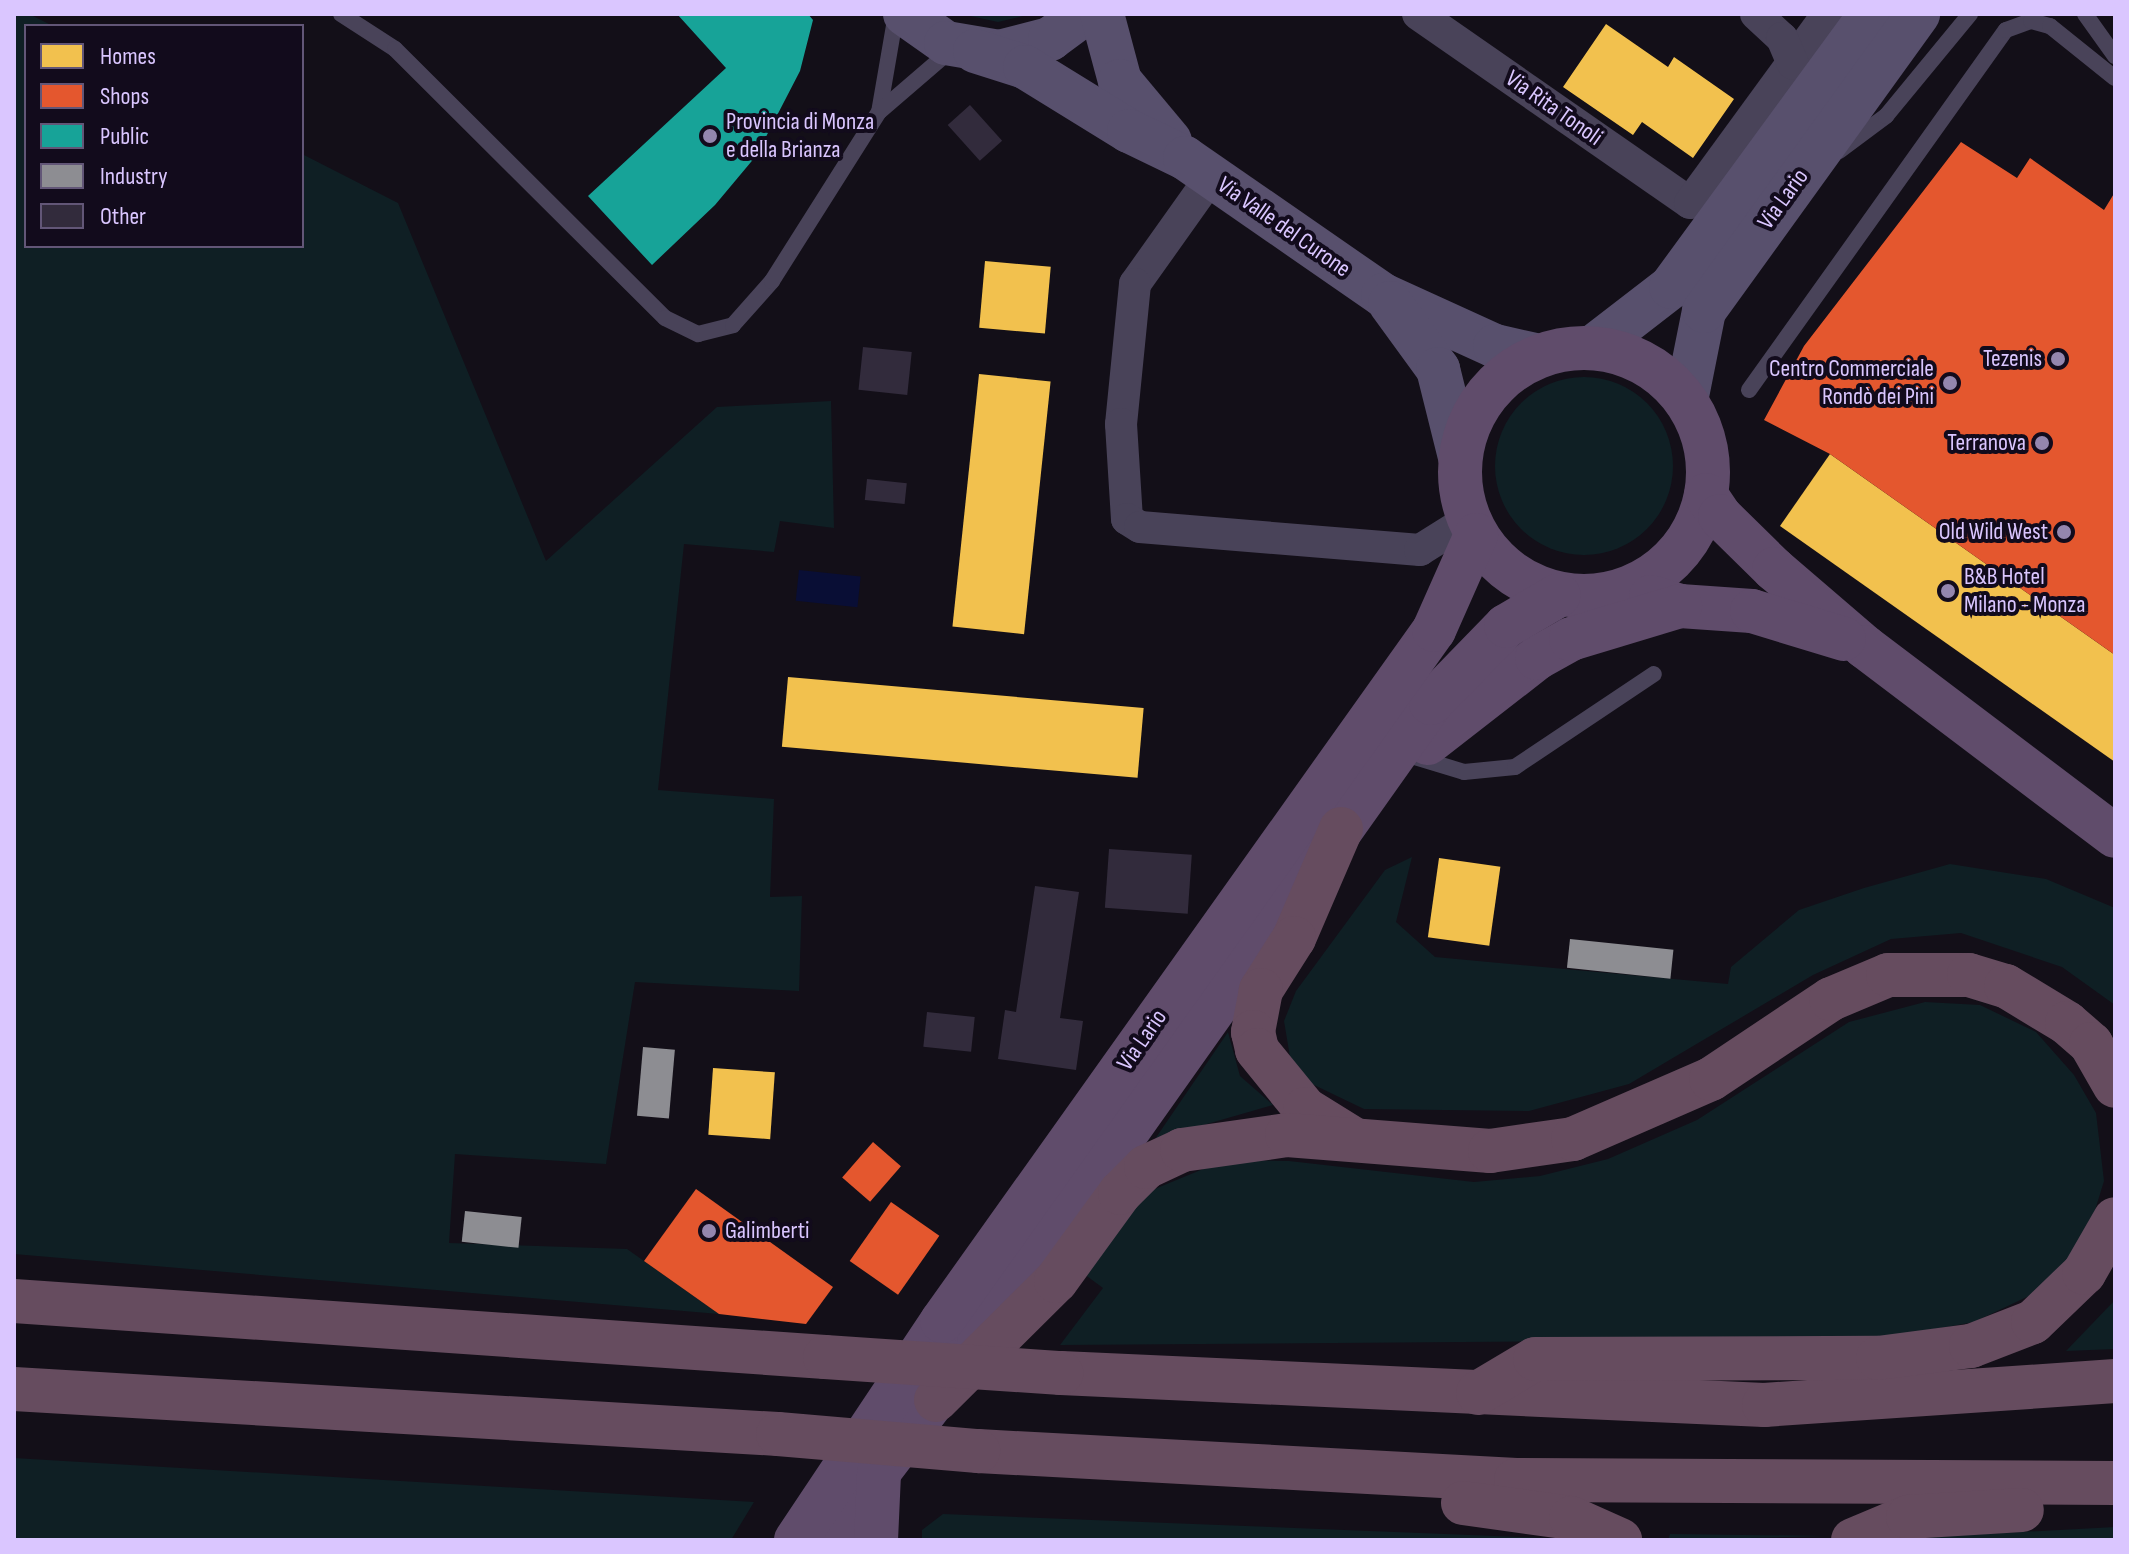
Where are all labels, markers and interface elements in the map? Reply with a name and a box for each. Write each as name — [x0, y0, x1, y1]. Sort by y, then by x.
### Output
legend — [24, 24, 304, 248]
text: Homes — [100, 42, 156, 71]
street label: Via Rita Tonoli — [1500, 64, 1608, 152]
text: Shops — [100, 82, 149, 111]
place label: Provincia di Monza e della Brianza — [726, 108, 874, 164]
text: Public — [100, 122, 149, 151]
marker: Provincia di Monza e della Brianza — [701, 127, 719, 145]
text: Industry — [100, 162, 167, 191]
street label: Via Lario — [1751, 163, 1815, 235]
street label: Via Valle del Curone — [1212, 170, 1356, 284]
text: Other — [100, 202, 146, 231]
place label: Tezenis — [1983, 345, 2042, 373]
marker: Tezenis — [2049, 350, 2067, 368]
place label: Centro Commerciale Rondò dei Pini — [1769, 355, 1934, 411]
marker: Centro Commerciale Rondò dei Pini — [1941, 374, 1959, 392]
place label: Terranova — [1947, 429, 2026, 457]
marker: Terranova — [2033, 434, 2051, 452]
place label: Old Wild West — [1939, 518, 2048, 546]
marker: Old Wild West — [2055, 523, 2073, 541]
place label: B&B Hotel Milano - Monza — [1964, 563, 2085, 619]
marker: B&B Hotel Milano - Monza — [1939, 582, 1957, 600]
street label: Via Lario — [1111, 1004, 1173, 1076]
place label: Galimberti — [725, 1217, 810, 1245]
marker: Galimberti — [700, 1222, 718, 1240]

